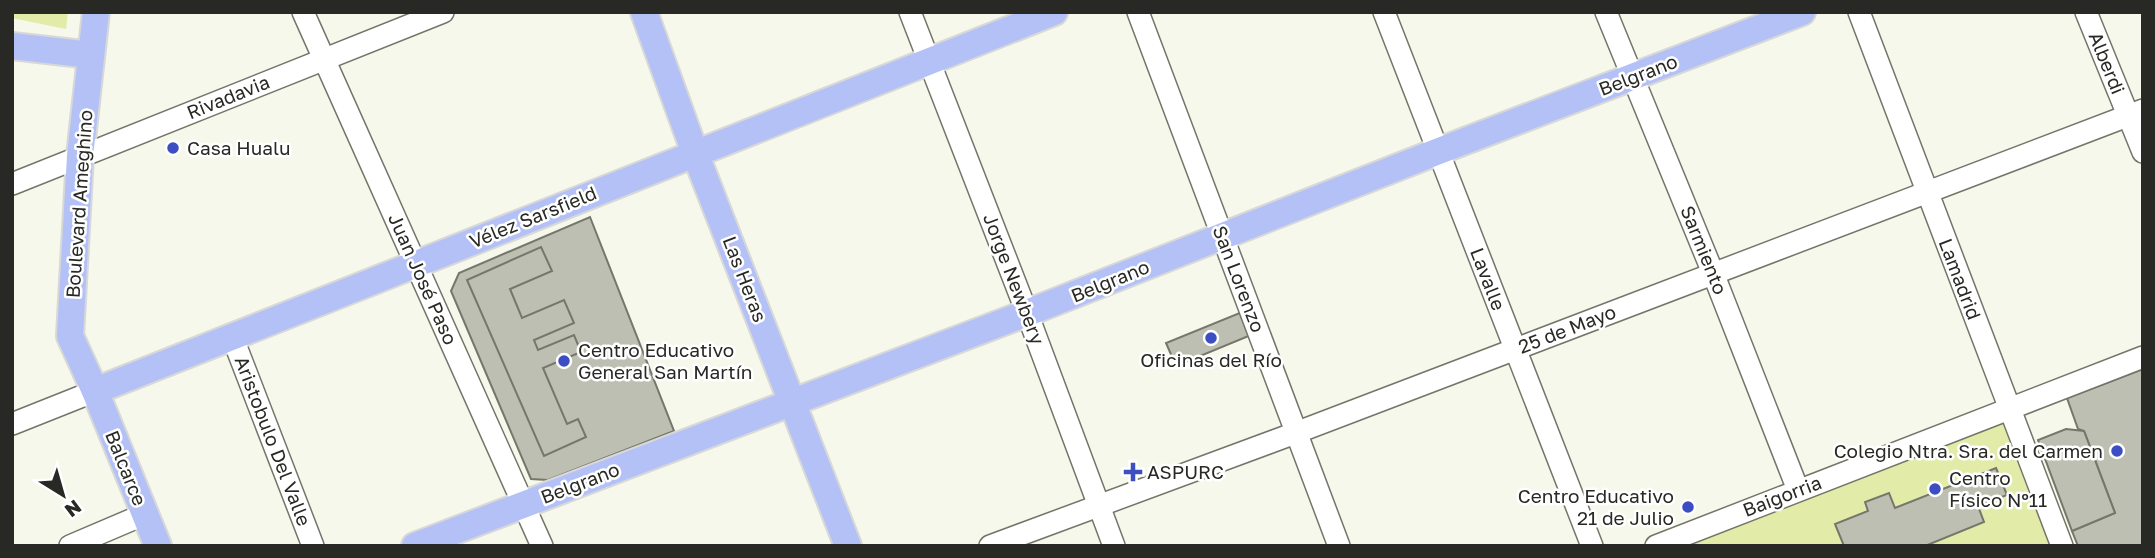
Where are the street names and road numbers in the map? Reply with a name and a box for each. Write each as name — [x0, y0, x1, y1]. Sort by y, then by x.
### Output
street label: Alberdi — [2085, 28, 2130, 97]
street label: Belgrano — [1595, 49, 1680, 100]
street label: Rivadavia — [183, 70, 273, 124]
street label: Boulevard Ameghino — [60, 109, 97, 299]
street label: Vélez Sarsfield — [466, 181, 600, 252]
street label: Sarmiento — [1676, 202, 1733, 298]
street label: Juan José Paso — [384, 210, 463, 348]
street label: Jorge Newbery — [979, 210, 1050, 348]
street label: San Lorenzo — [1209, 222, 1270, 335]
street label: Las Heras — [719, 233, 772, 325]
street label: Lamadrid — [1934, 235, 1986, 323]
street label: Lavalle — [1466, 244, 1511, 313]
street label: Belgrano — [1067, 254, 1152, 307]
street label: 25 de Mayo — [1515, 299, 1619, 358]
street label: Aristobulo Del Valle — [230, 353, 316, 529]
street label: Balcarce — [101, 427, 152, 509]
street label: Belgrano — [537, 457, 622, 508]
street label: Baigorria — [1739, 470, 1824, 521]

